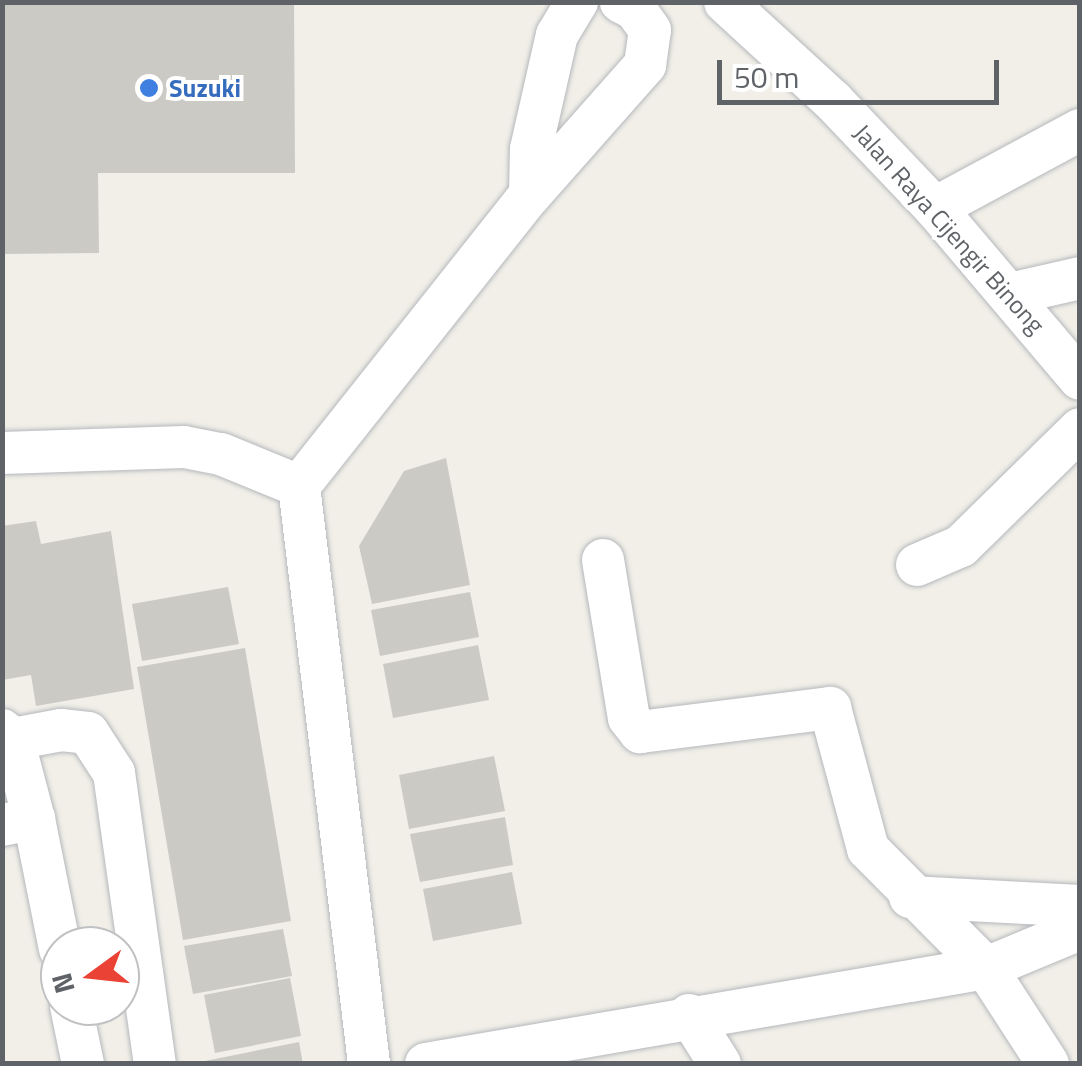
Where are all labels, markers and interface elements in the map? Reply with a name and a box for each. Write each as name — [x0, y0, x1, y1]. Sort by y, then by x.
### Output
scale bar — [722, 40, 1004, 102]
text: 50 m — [734, 54, 799, 100]
place label: Suzuki — [169, 73, 241, 103]
marker: Suzuki — [138, 77, 160, 99]
street label: Jalan Raya Cijengir Binong — [847, 118, 1051, 340]
north arrow — [40, 926, 140, 1026]
text: N — [39, 968, 86, 998]

